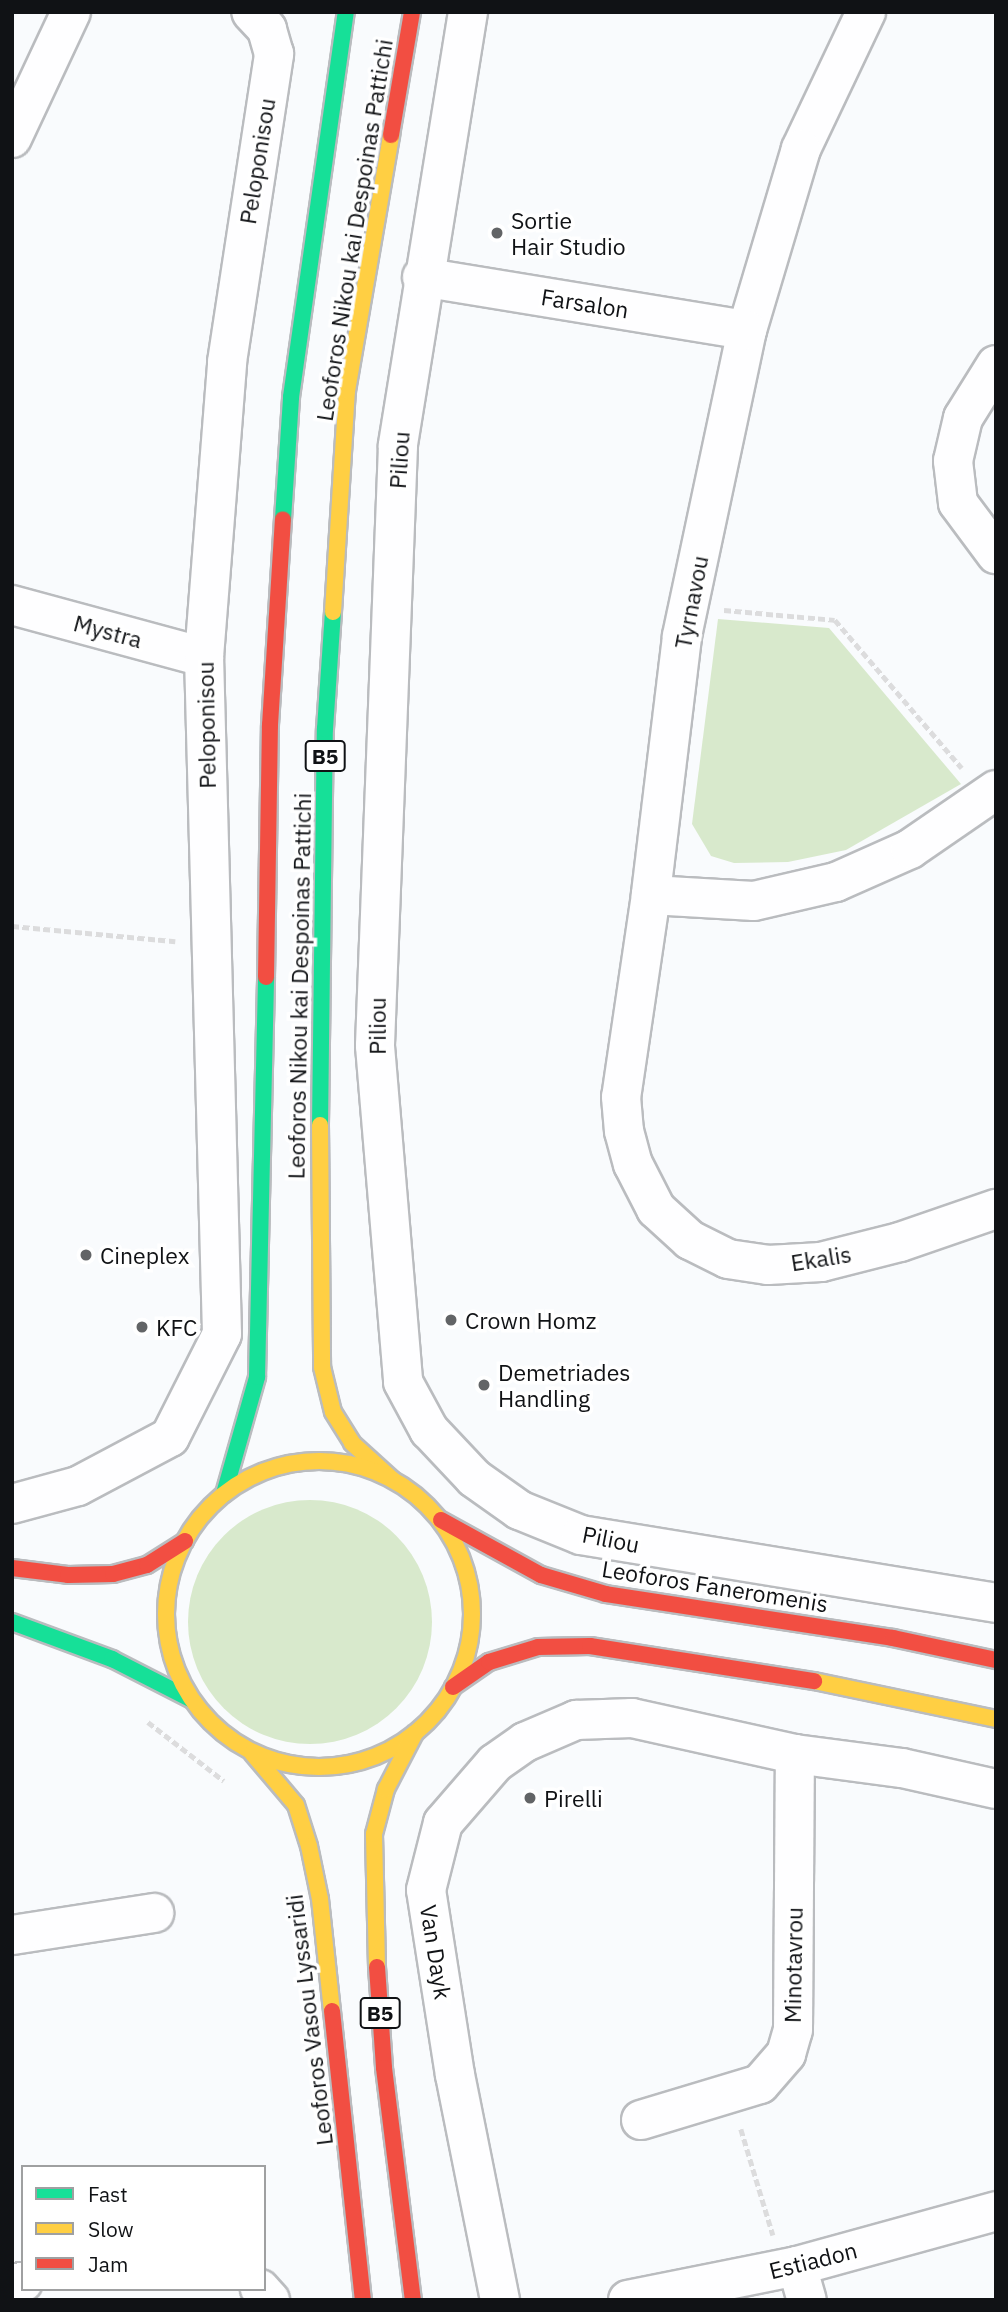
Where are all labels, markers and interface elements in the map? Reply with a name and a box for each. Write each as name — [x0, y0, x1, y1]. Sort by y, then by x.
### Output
street label: Leoforos Nikou kai Despoinas Pattichi — [310, 37, 398, 423]
street label: Peloponisou — [233, 96, 281, 226]
place label: Sortie Hair Studio — [511, 206, 626, 260]
marker: Sortie Hair Studio — [489, 225, 505, 241]
street label: Farsalon — [539, 282, 631, 324]
street label: Piliou — [383, 430, 415, 490]
street label: Tyrnavou — [668, 553, 714, 651]
street label: Mystra — [71, 609, 145, 653]
street label: Peloponisou — [191, 661, 221, 789]
road number: B5 — [304, 738, 346, 774]
street label: Leoforos Nikou kai Despoinas Pattichi — [282, 792, 316, 1180]
street label: Piliou — [363, 997, 391, 1055]
street label: Ekalis — [789, 1240, 853, 1276]
place label: Cineplex — [100, 1241, 189, 1269]
marker: Cineplex — [78, 1247, 94, 1263]
place label: Crown Homz — [465, 1306, 596, 1334]
marker: Crown Homz — [443, 1312, 459, 1328]
place label: KFC — [156, 1313, 197, 1341]
marker: KFC — [134, 1319, 150, 1335]
place label: Demetriades Handling — [498, 1358, 630, 1412]
marker: Demetriades Handling — [476, 1377, 492, 1393]
street label: Piliou — [580, 1520, 642, 1558]
street label: Leoforos Faneromenis — [600, 1554, 830, 1618]
place label: Pirelli — [544, 1784, 603, 1812]
marker: Pirelli — [522, 1790, 538, 1806]
street label: Leoforos Vasou Lyssaridi — [280, 1893, 338, 2147]
street label: Van Dayk — [415, 1903, 457, 2001]
street label: Minotavrou — [778, 1907, 808, 2023]
road number: B5 — [359, 1996, 401, 2030]
legend — [21, 2165, 266, 2291]
text: Fast — [88, 2180, 128, 2208]
text: Slow — [88, 2215, 134, 2243]
street label: Estiadon — [766, 2236, 860, 2284]
text: Jam — [88, 2250, 128, 2278]

